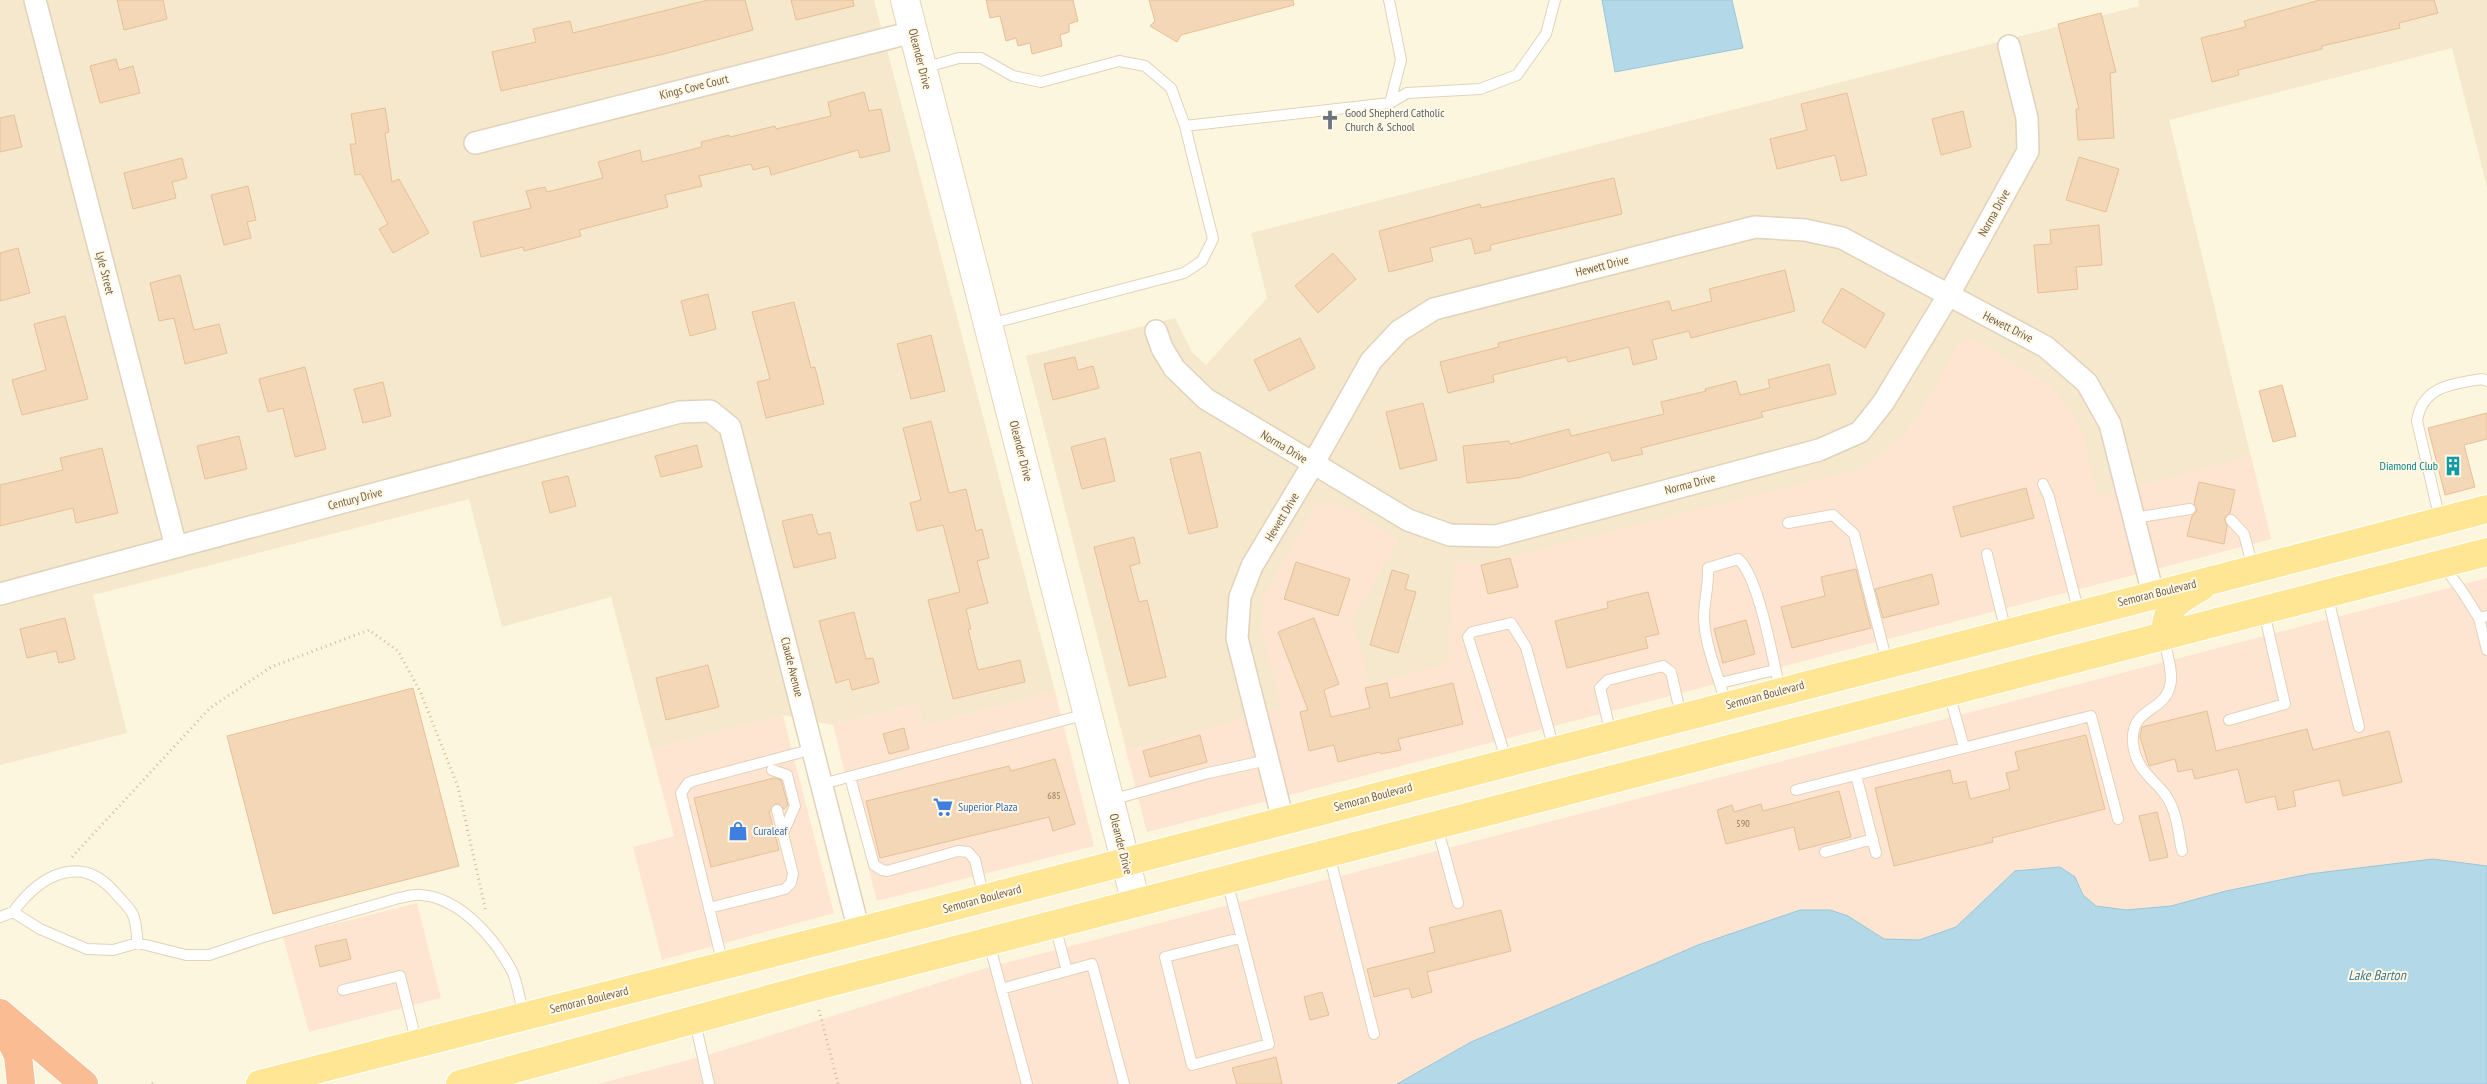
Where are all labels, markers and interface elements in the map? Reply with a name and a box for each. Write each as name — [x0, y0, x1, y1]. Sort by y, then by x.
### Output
street label: Oleander Drive — [906, 27, 935, 91]
street label: Kings Cove Court — [658, 71, 731, 102]
place label: Good Shepherd Catholic Church & School — [1345, 105, 1445, 134]
church icon: Good Shepherd Catholic Church & School — [1319, 109, 1341, 131]
street label: Norma Drive — [1974, 186, 2013, 239]
street label: Lyle Street — [93, 250, 118, 297]
street label: Hewett Drive — [1574, 252, 1630, 279]
street label: Hewett Drive — [1981, 308, 2036, 346]
street label: Oleander Drive — [1007, 419, 1036, 483]
street label: Norma Drive — [1258, 427, 1310, 466]
building icon: Diamond Club — [2442, 455, 2464, 477]
place label: Diamond Club — [2380, 458, 2438, 473]
street label: Norma Drive — [1663, 470, 1717, 497]
street label: Century Drive — [326, 484, 384, 513]
street label: Hewett Drive — [1261, 490, 1302, 544]
street label: Semoran Boulevard — [2116, 575, 2198, 610]
street label: Claude Avenue — [778, 635, 807, 698]
street label: Semoran Boulevard — [1724, 677, 1806, 712]
street label: Semoran Boulevard — [1332, 779, 1414, 814]
house number: 685 — [1047, 789, 1061, 802]
supermarket icon: Superior Plaza — [932, 796, 954, 818]
place label: Superior Plaza — [958, 799, 1018, 814]
street label: Oleander Drive — [1107, 812, 1136, 876]
house number: 590 — [1736, 817, 1750, 830]
shop icon: Curaleaf — [727, 820, 749, 842]
place label: Curaleaf — [753, 823, 788, 838]
street label: Semoran Boulevard — [941, 881, 1023, 916]
water label: Lake Barton — [2348, 966, 2407, 984]
street label: Semoran Boulevard — [548, 982, 630, 1017]

